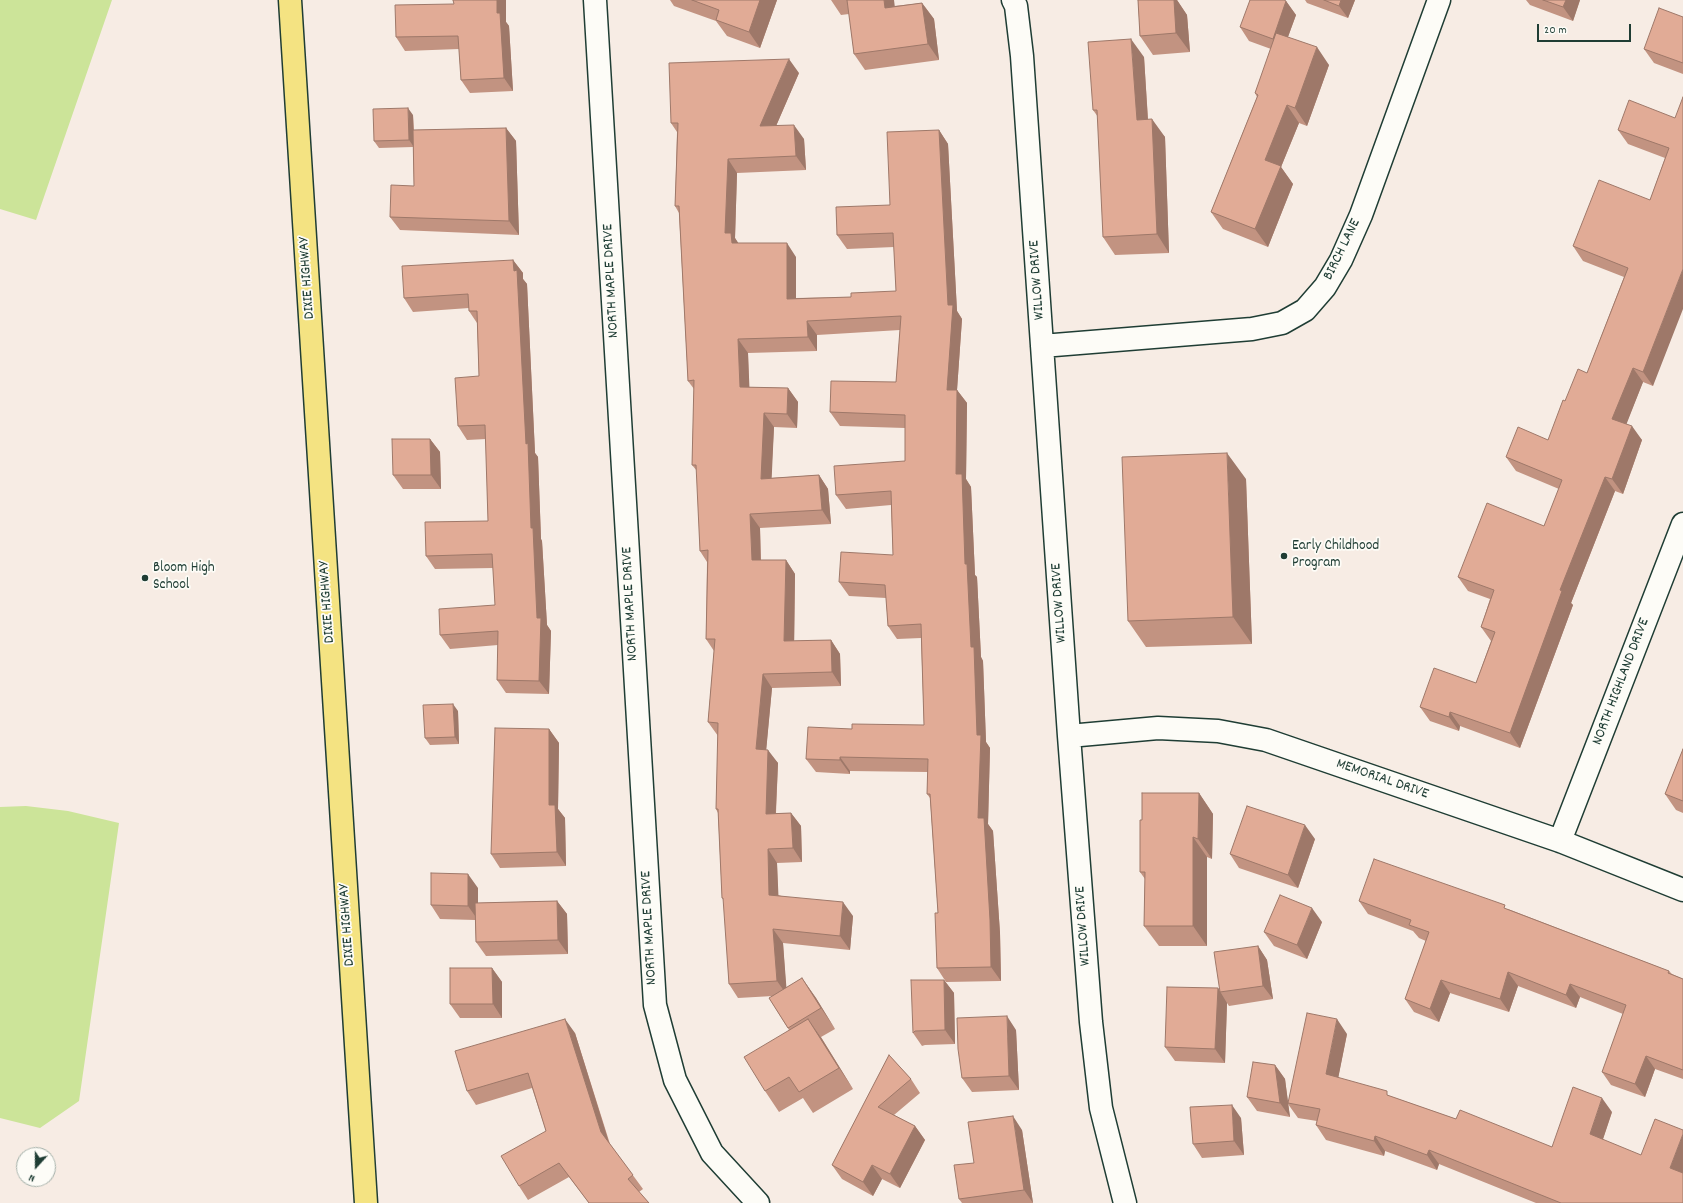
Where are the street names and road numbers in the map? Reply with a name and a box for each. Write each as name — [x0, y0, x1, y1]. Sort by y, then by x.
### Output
street label: BIRCH LANE — [1320, 216, 1366, 284]
street label: NORTH MAPLE DRIVE — [600, 223, 624, 339]
street label: DIXIE HIGHWAY — [296, 236, 320, 320]
street label: WILLOW DRIVE — [1026, 240, 1050, 320]
street label: NORTH MAPLE DRIVE — [619, 546, 643, 662]
street label: DIXIE HIGHWAY — [316, 560, 340, 644]
street label: WILLOW DRIVE — [1048, 563, 1072, 643]
street label: NORTH HIGHLAND DRIVE — [1589, 616, 1655, 748]
street label: MEMORIAL DRIVE — [1333, 756, 1431, 804]
street label: NORTH MAPLE DRIVE — [638, 870, 662, 986]
street label: DIXIE HIGHWAY — [336, 883, 360, 967]
street label: WILLOW DRIVE — [1072, 886, 1096, 966]

